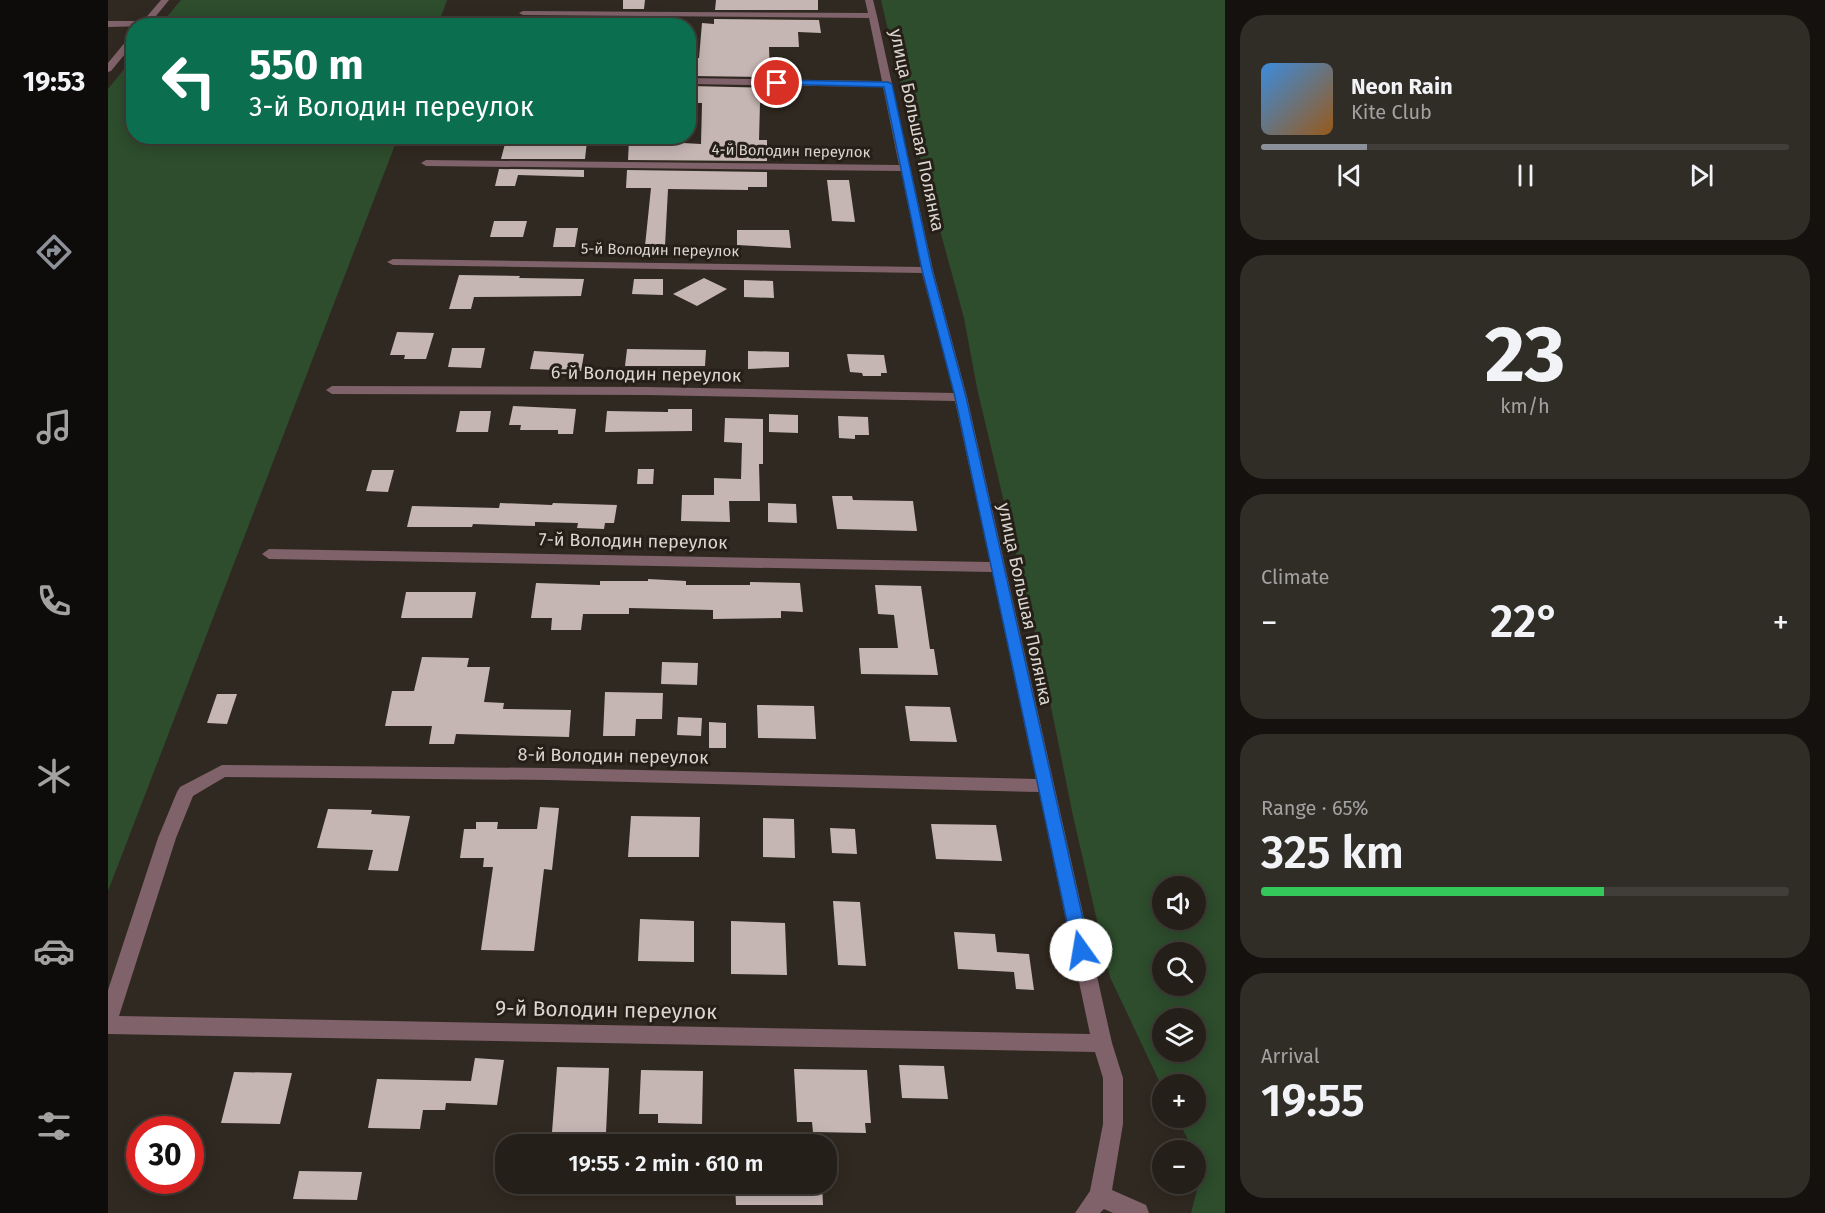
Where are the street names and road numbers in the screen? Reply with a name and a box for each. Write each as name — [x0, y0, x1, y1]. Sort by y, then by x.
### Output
street label: улица Большая Полянка — [885, 27, 949, 233]
street label: 4-й Володин переулок — [712, 141, 871, 161]
street label: 5-й Володин переулок — [581, 240, 739, 260]
street label: 6-й Володин переулок — [551, 361, 742, 387]
street label: улица Большая Полянка — [993, 501, 1057, 707]
street label: 7-й Володин переулок — [538, 528, 728, 554]
street label: 8-й Володин переулок — [517, 743, 709, 769]
street label: 9-й Володин переулок — [495, 995, 717, 1025]

